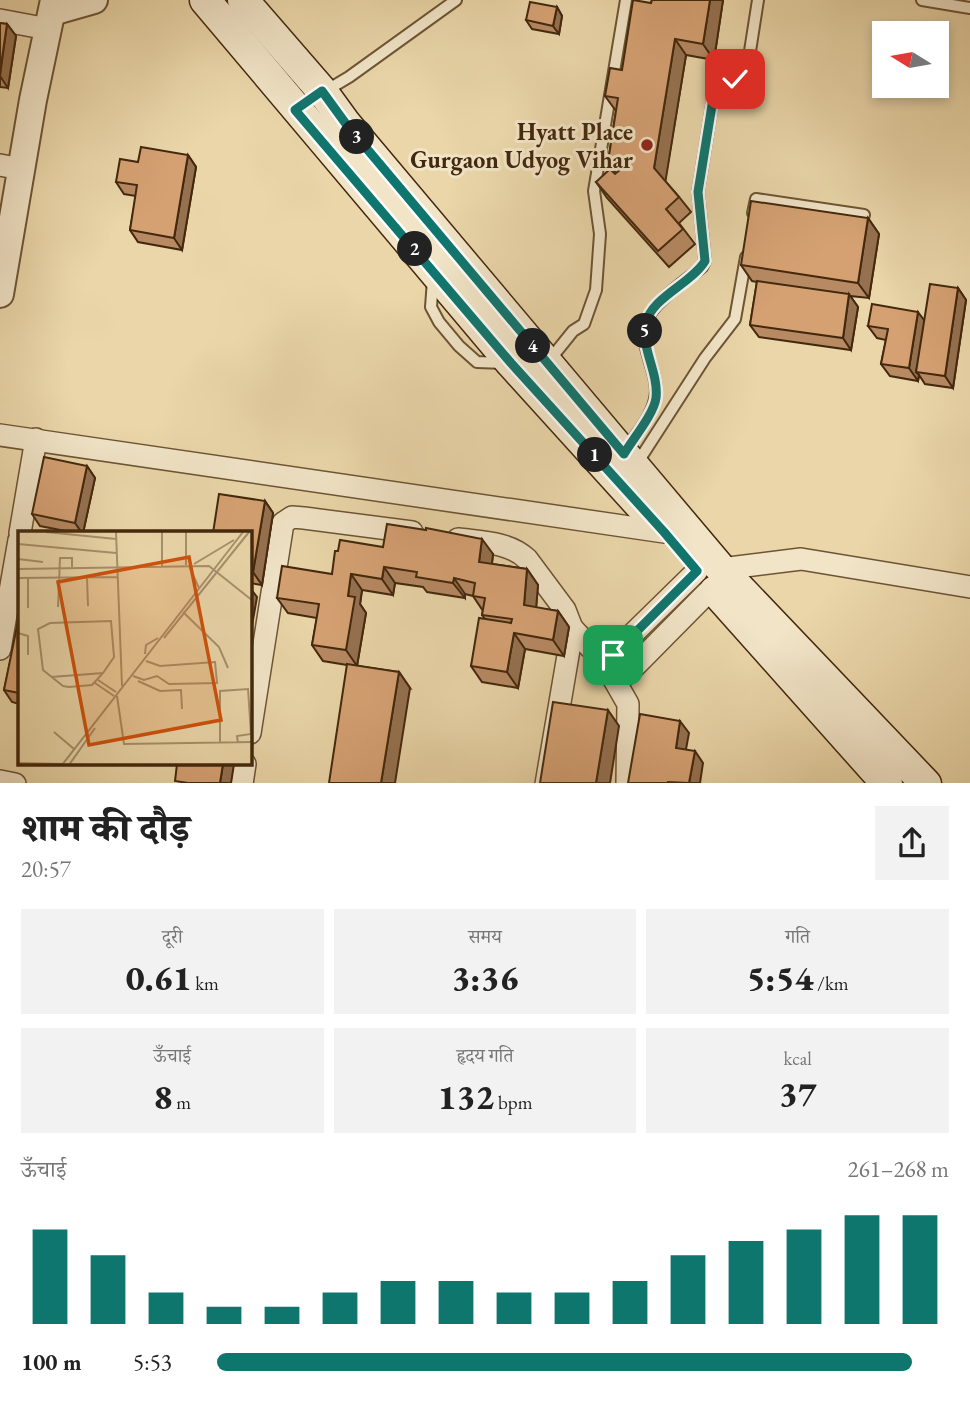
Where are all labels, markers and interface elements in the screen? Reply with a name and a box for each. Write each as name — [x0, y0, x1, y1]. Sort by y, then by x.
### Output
north arrow — [872, 21, 948, 98]
map controls — [872, 21, 949, 98]
pin — [705, 49, 765, 109]
icon: check — [716, 60, 754, 98]
place label: Hyatt Place Gurgaon Udyog Vihar — [410, 116, 633, 176]
pin: 3 — [340, 120, 374, 154]
text: 3 — [351, 124, 362, 149]
marker: Hyatt Place Gurgaon Udyog Vihar — [639, 137, 655, 153]
pin: 2 — [398, 232, 432, 266]
text: 2 — [409, 236, 420, 261]
pin: 5 — [628, 314, 662, 348]
text: 5 — [639, 318, 650, 343]
pin: 4 — [516, 328, 550, 364]
text: 4 — [527, 333, 538, 358]
pin: 1 — [578, 438, 612, 472]
text: 1 — [589, 442, 600, 467]
inset map — [18, 531, 252, 766]
pin — [583, 625, 643, 685]
icon: arrive — [594, 636, 632, 674]
text: शाम की दौड़ — [21, 803, 190, 852]
button: share — [875, 806, 949, 880]
text: 20:57 — [21, 854, 71, 884]
text: दूरी — [162, 924, 183, 949]
text: समय — [468, 924, 502, 949]
text: गति — [785, 924, 810, 949]
text: 0.61 — [126, 955, 191, 1000]
text: 3:36 — [452, 955, 518, 1000]
text: 5:54 — [747, 955, 814, 1000]
text: km — [191, 971, 219, 996]
text: /km — [814, 971, 849, 996]
text: ऊँचाई — [154, 1043, 191, 1068]
text: हृदय गति — [456, 1043, 514, 1068]
text: kcal — [783, 1046, 812, 1071]
text: 37 — [779, 1071, 817, 1116]
text: 8 — [154, 1074, 172, 1119]
text: 132 — [438, 1074, 494, 1119]
text: m — [172, 1090, 191, 1115]
text: bpm — [494, 1090, 532, 1115]
text: ऊँचाई — [21, 1154, 66, 1184]
text: 261–268 m — [848, 1154, 949, 1184]
text: 100 m — [21, 1347, 82, 1377]
text: 5:53 — [133, 1347, 172, 1377]

